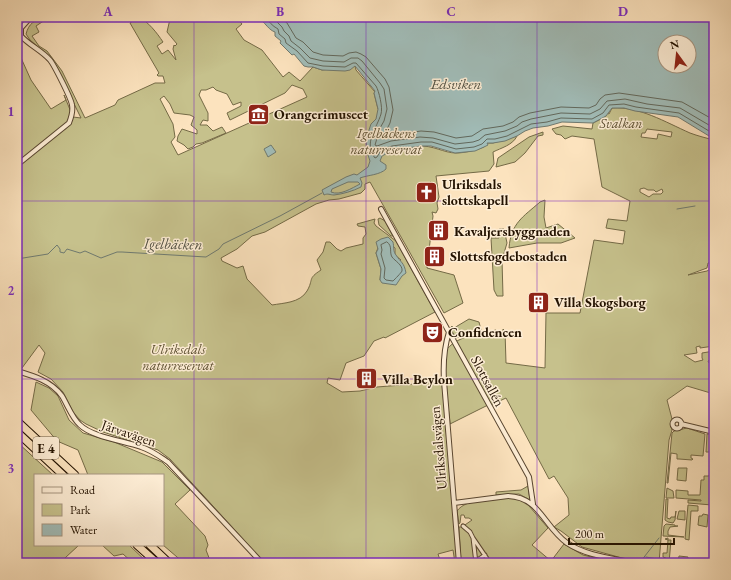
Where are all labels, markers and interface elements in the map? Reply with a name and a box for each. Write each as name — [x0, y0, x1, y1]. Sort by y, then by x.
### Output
text: A — [102, 3, 113, 20]
text: B — [276, 3, 284, 20]
text: C — [446, 3, 456, 20]
text: D — [618, 3, 628, 20]
north arrow — [657, 34, 697, 74]
text: N — [668, 36, 681, 52]
water label: Edsviken — [430, 74, 481, 93]
museum icon: Orangerimuseet — [245, 101, 271, 127]
text: 1 — [8, 103, 15, 120]
place label: Orangerimuseet — [274, 105, 369, 123]
park label: Svalkan — [598, 114, 643, 132]
park label: Igelbäckens naturreservat — [350, 124, 423, 158]
place label: Ulriksdals slottskapell — [442, 175, 509, 209]
church icon: Ulriksdals slottskapell — [414, 179, 440, 205]
building icon: Kavaljersbyggnaden — [425, 218, 451, 244]
place label: Kavaljersbyggnaden — [454, 222, 571, 240]
water label: Igelbäcken — [142, 233, 203, 254]
building icon: Slottsfogdebostaden — [421, 243, 447, 269]
place label: Slottsfogdebostaden — [450, 247, 567, 265]
text: 2 — [8, 282, 15, 299]
building icon: Villa Skogsborg — [526, 289, 552, 315]
place label: Villa Skogsborg — [554, 293, 647, 311]
theatre icon: Confidencen — [419, 319, 445, 345]
place label: Confidencen — [448, 323, 522, 341]
park label: Ulriksdals naturreservat — [142, 340, 215, 374]
street label: Slottsallén — [467, 352, 509, 410]
building icon: Villa Beylon — [353, 366, 379, 392]
place label: Villa Beylon — [382, 370, 453, 388]
street label: Ulriksdalsvägen — [425, 405, 451, 491]
street label: Järvavägen — [98, 415, 159, 451]
road number: E 4 — [33, 437, 59, 459]
text: 3 — [8, 460, 15, 477]
legend — [34, 474, 164, 546]
text: Road — [70, 482, 96, 498]
text: Park — [70, 502, 91, 518]
scale bar — [569, 520, 674, 546]
text: Water — [70, 522, 97, 538]
text: 200 m — [575, 526, 605, 542]

